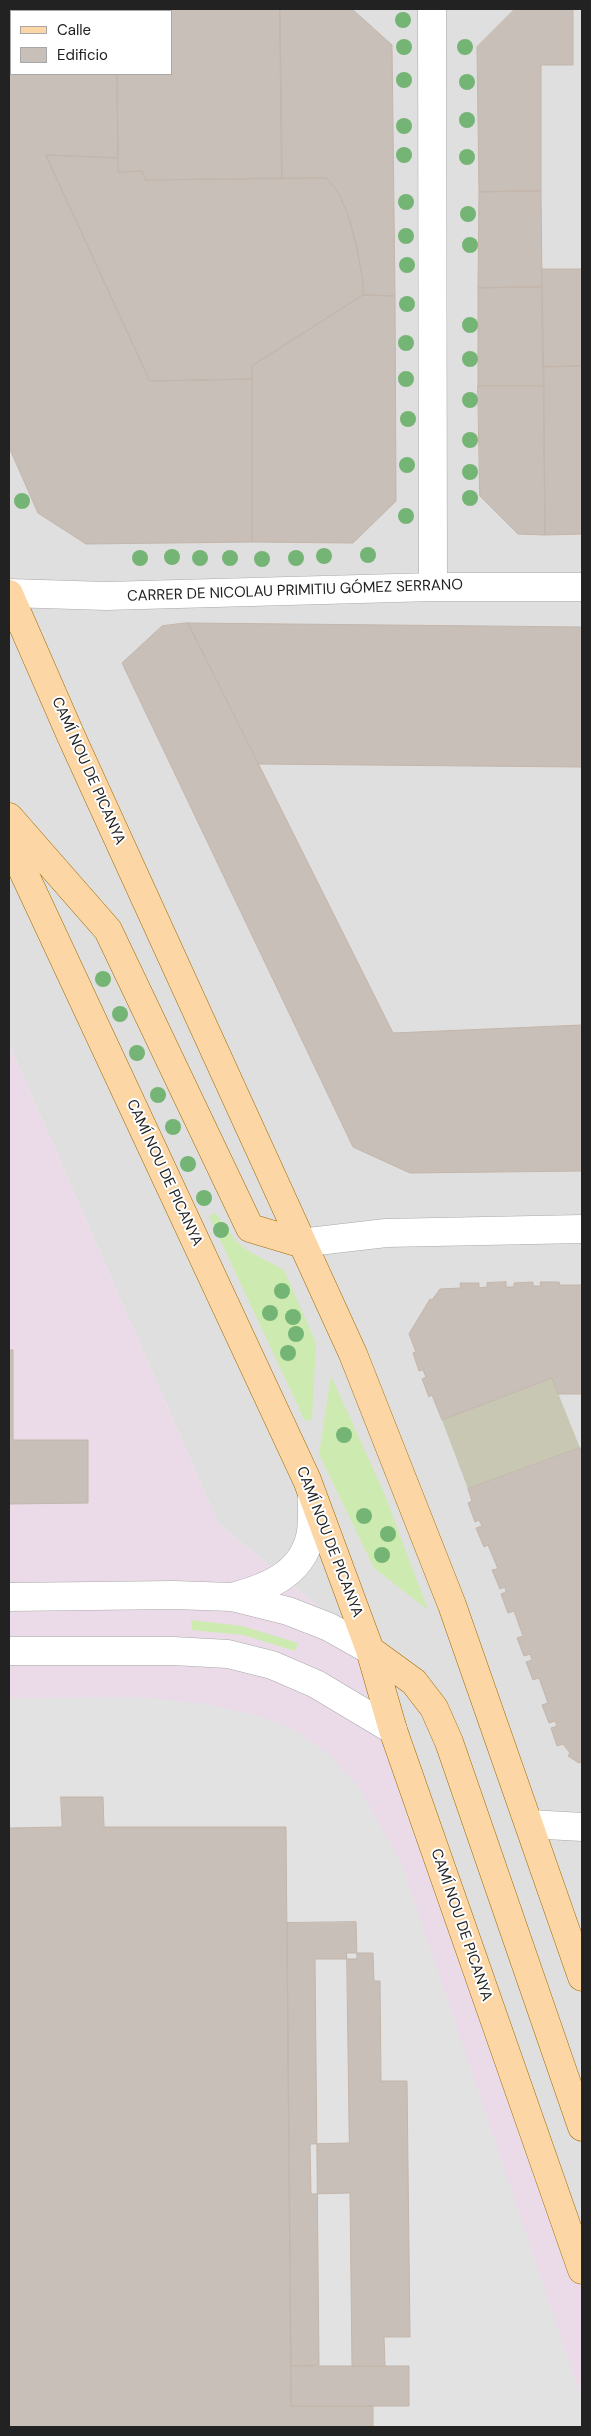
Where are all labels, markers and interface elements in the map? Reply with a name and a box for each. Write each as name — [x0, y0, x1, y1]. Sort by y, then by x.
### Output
legend — [10, 10, 172, 75]
text: Calle — [57, 20, 91, 40]
text: Edificio — [57, 45, 108, 65]
street label: CARRER DE NICOLAU PRIMITIU GÓMEZ SERRANO — [127, 576, 463, 606]
street label: CAMÍ NOU DE PICANYA — [47, 694, 129, 848]
street label: CAMÍ NOU DE PICANYA — [122, 1097, 206, 1249]
street label: CAMÍ NOU DE PICANYA — [292, 1464, 366, 1620]
street label: CAMÍ NOU DE PICANYA — [426, 1847, 496, 2003]

